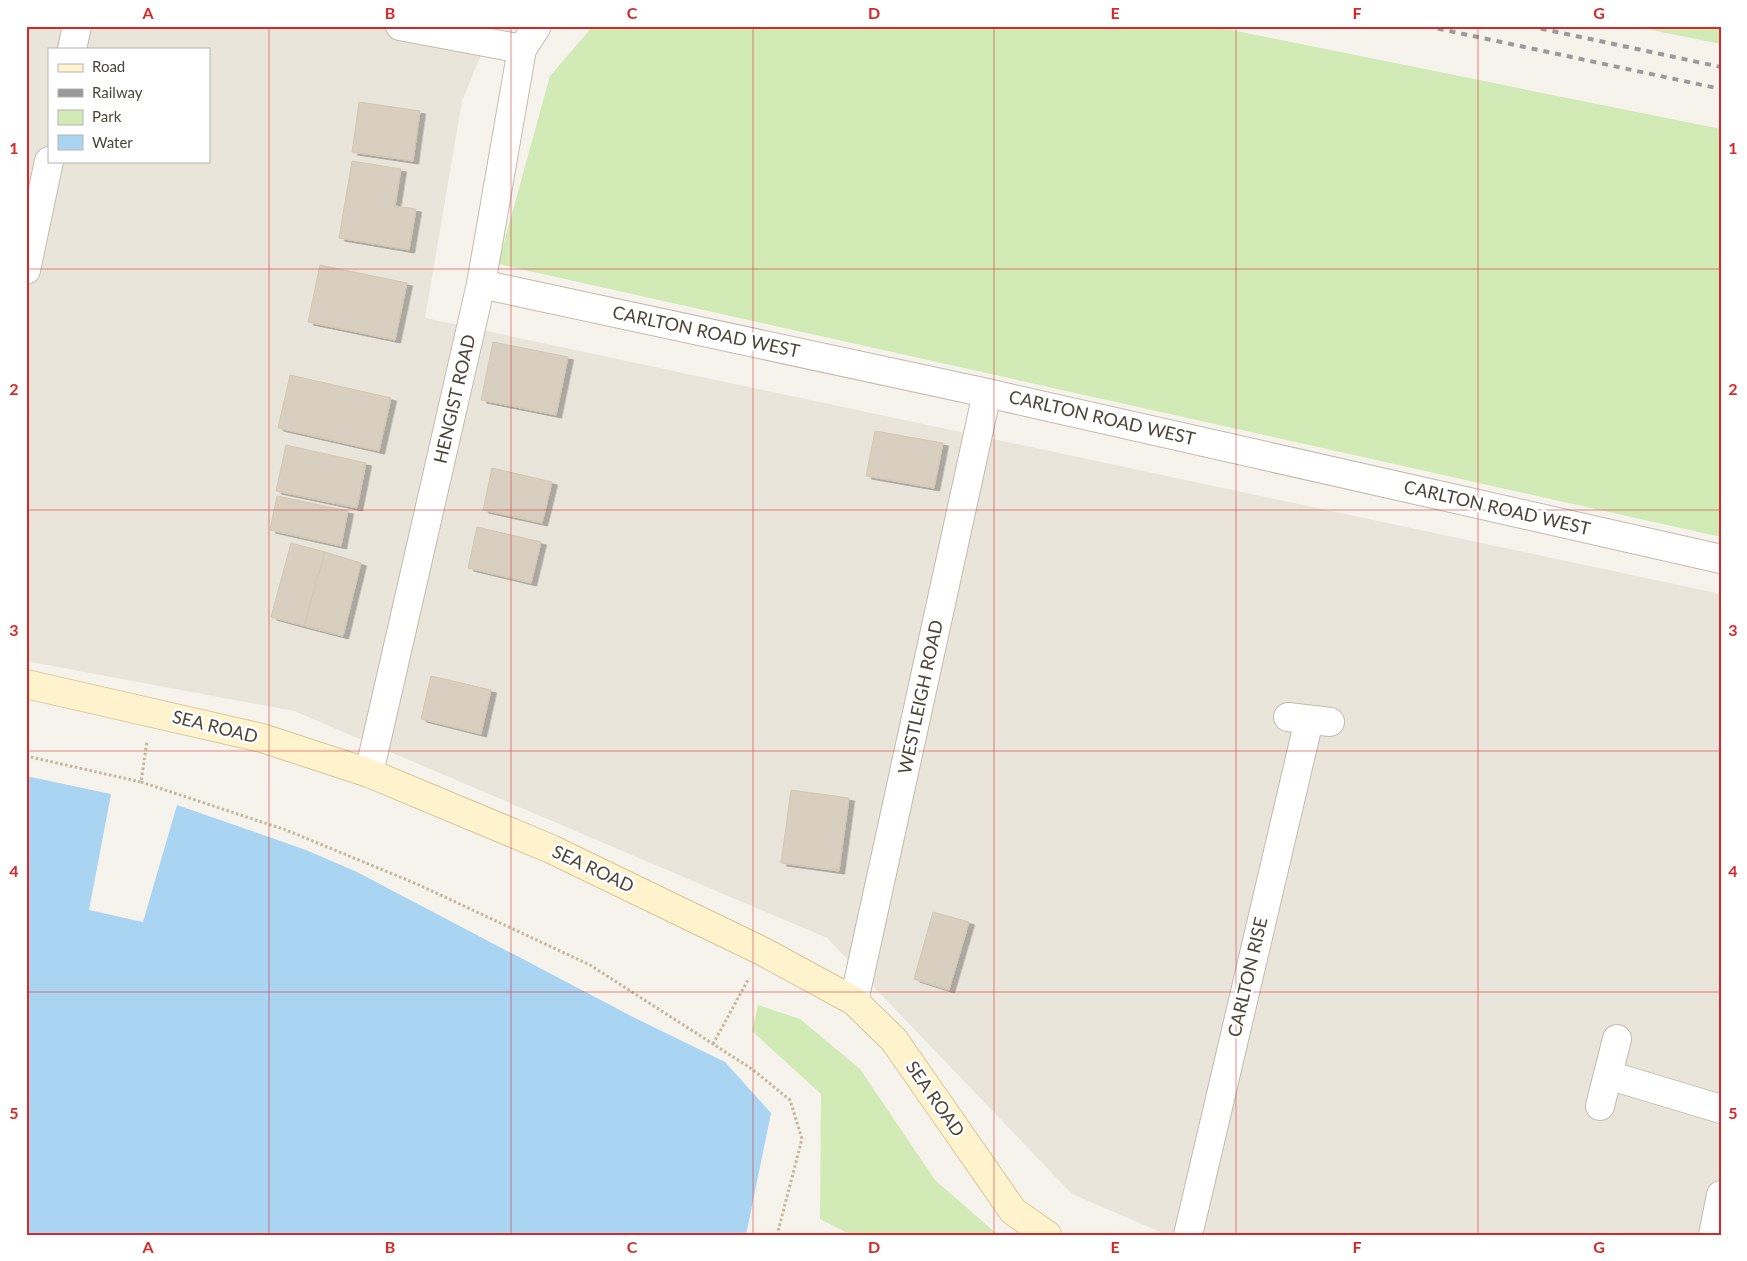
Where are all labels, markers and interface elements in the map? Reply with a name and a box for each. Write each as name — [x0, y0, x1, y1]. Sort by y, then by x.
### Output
text: A — [141, 3, 154, 22]
text: B — [385, 3, 395, 22]
text: C — [627, 3, 638, 22]
text: D — [868, 3, 880, 22]
text: E — [1110, 3, 1120, 22]
text: F — [1352, 3, 1362, 22]
text: G — [1593, 3, 1605, 22]
legend — [48, 48, 210, 162]
text: Road — [92, 57, 125, 75]
text: Railway — [92, 83, 143, 101]
text: Park — [92, 107, 122, 125]
text: Water — [92, 133, 133, 151]
text: 1 — [9, 138, 19, 157]
text: 1 — [1728, 138, 1738, 157]
street label: CARLTON ROAD WEST — [611, 300, 802, 362]
street label: HENGIST ROAD — [429, 332, 480, 465]
text: 2 — [9, 379, 19, 398]
text: 2 — [1728, 379, 1738, 398]
street label: CARLTON ROAD WEST — [1007, 385, 1198, 449]
street label: CARLTON ROAD WEST — [1402, 475, 1593, 539]
street label: WESTLEIGH ROAD — [893, 618, 947, 776]
text: 3 — [9, 620, 19, 639]
text: 3 — [1728, 620, 1738, 639]
street label: SEA ROAD — [170, 705, 260, 747]
street label: SEA ROAD — [549, 840, 638, 897]
text: 4 — [9, 861, 19, 880]
text: 4 — [1728, 861, 1738, 880]
street label: CARLTON RISE — [1223, 915, 1272, 1039]
street label: SEA ROAD — [902, 1056, 970, 1141]
text: 5 — [9, 1103, 19, 1122]
text: 5 — [1728, 1103, 1738, 1122]
text: A — [141, 1237, 154, 1256]
text: B — [385, 1237, 395, 1256]
text: C — [627, 1237, 638, 1256]
text: D — [868, 1237, 880, 1256]
text: E — [1110, 1237, 1120, 1256]
text: F — [1352, 1237, 1362, 1256]
text: G — [1593, 1237, 1605, 1256]

